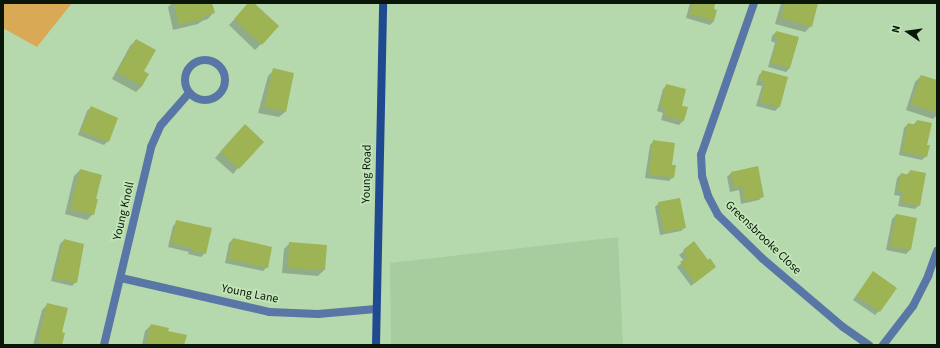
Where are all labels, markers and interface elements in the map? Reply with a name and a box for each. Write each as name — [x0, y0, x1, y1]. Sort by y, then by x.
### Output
north arrow — [888, 12, 928, 52]
text: N — [888, 24, 904, 34]
street label: Young Road — [359, 144, 375, 204]
street label: Young Knoll — [110, 180, 138, 242]
street label: Greensbrooke Close — [722, 198, 804, 278]
street label: Young Lane — [220, 281, 280, 307]

